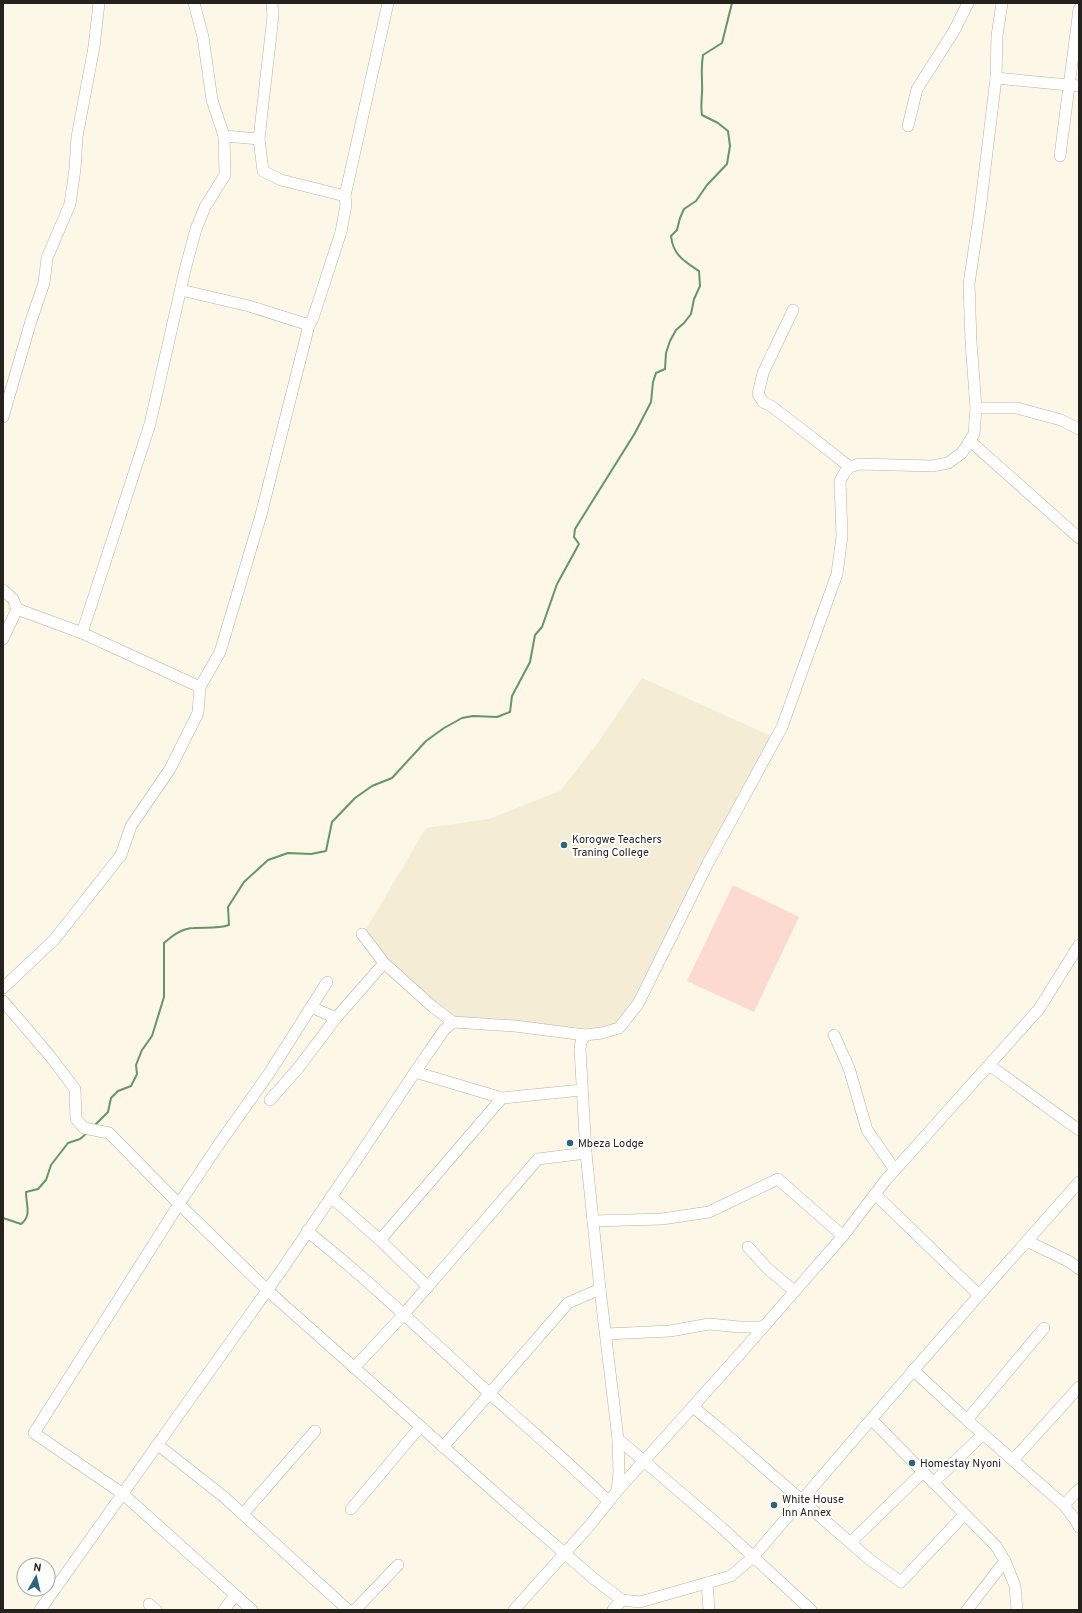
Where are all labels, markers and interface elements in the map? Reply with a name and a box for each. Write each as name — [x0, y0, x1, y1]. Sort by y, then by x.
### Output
place label: Korogwe Teachers Traning College — [572, 833, 662, 860]
marker: Korogwe Teachers Traning College — [559, 840, 569, 850]
place label: Mbeza Lodge — [578, 1137, 644, 1151]
marker: Mbeza Lodge — [565, 1138, 575, 1148]
place label: Homestay Nyoni — [920, 1457, 1001, 1471]
marker: Homestay Nyoni — [907, 1458, 917, 1468]
place label: White House Inn Annex — [782, 1493, 844, 1520]
marker: White House Inn Annex — [769, 1500, 779, 1510]
north arrow — [16, 1557, 56, 1597]
text: N — [32, 1561, 42, 1576]

